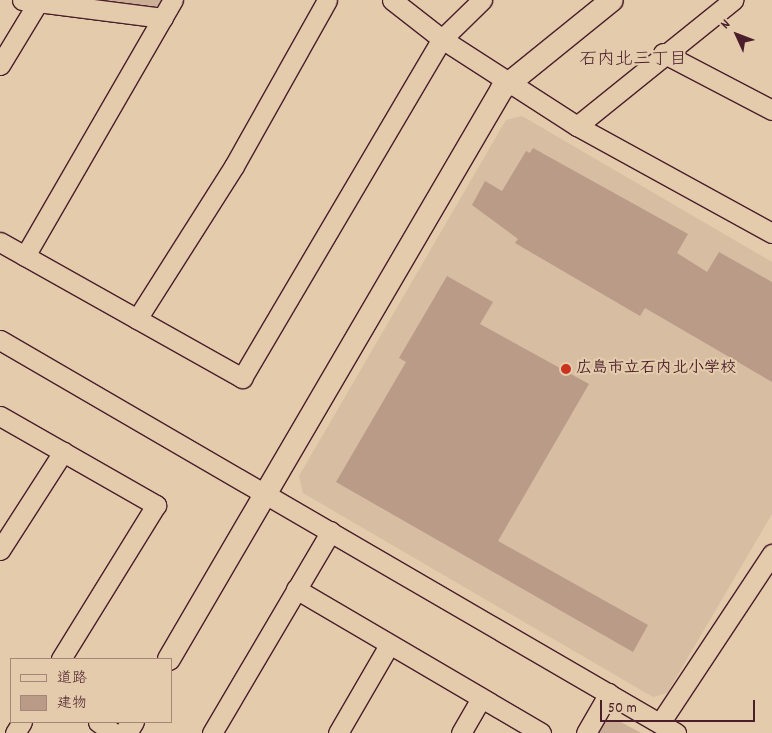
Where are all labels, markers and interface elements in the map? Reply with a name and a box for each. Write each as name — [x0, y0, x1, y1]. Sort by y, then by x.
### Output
north arrow — [712, 10, 762, 60]
text: N — [716, 15, 736, 34]
district label: 石内北三丁目 — [579, 50, 687, 72]
place label: 広島市立石内北小学校 — [576, 359, 736, 379]
marker: 広島市立石内北小学校 — [560, 363, 572, 375]
legend — [10, 658, 172, 723]
text: 道路 — [57, 668, 87, 690]
scale bar — [602, 690, 757, 722]
text: 建物 — [57, 693, 87, 715]
text: 50 m — [608, 698, 637, 720]

